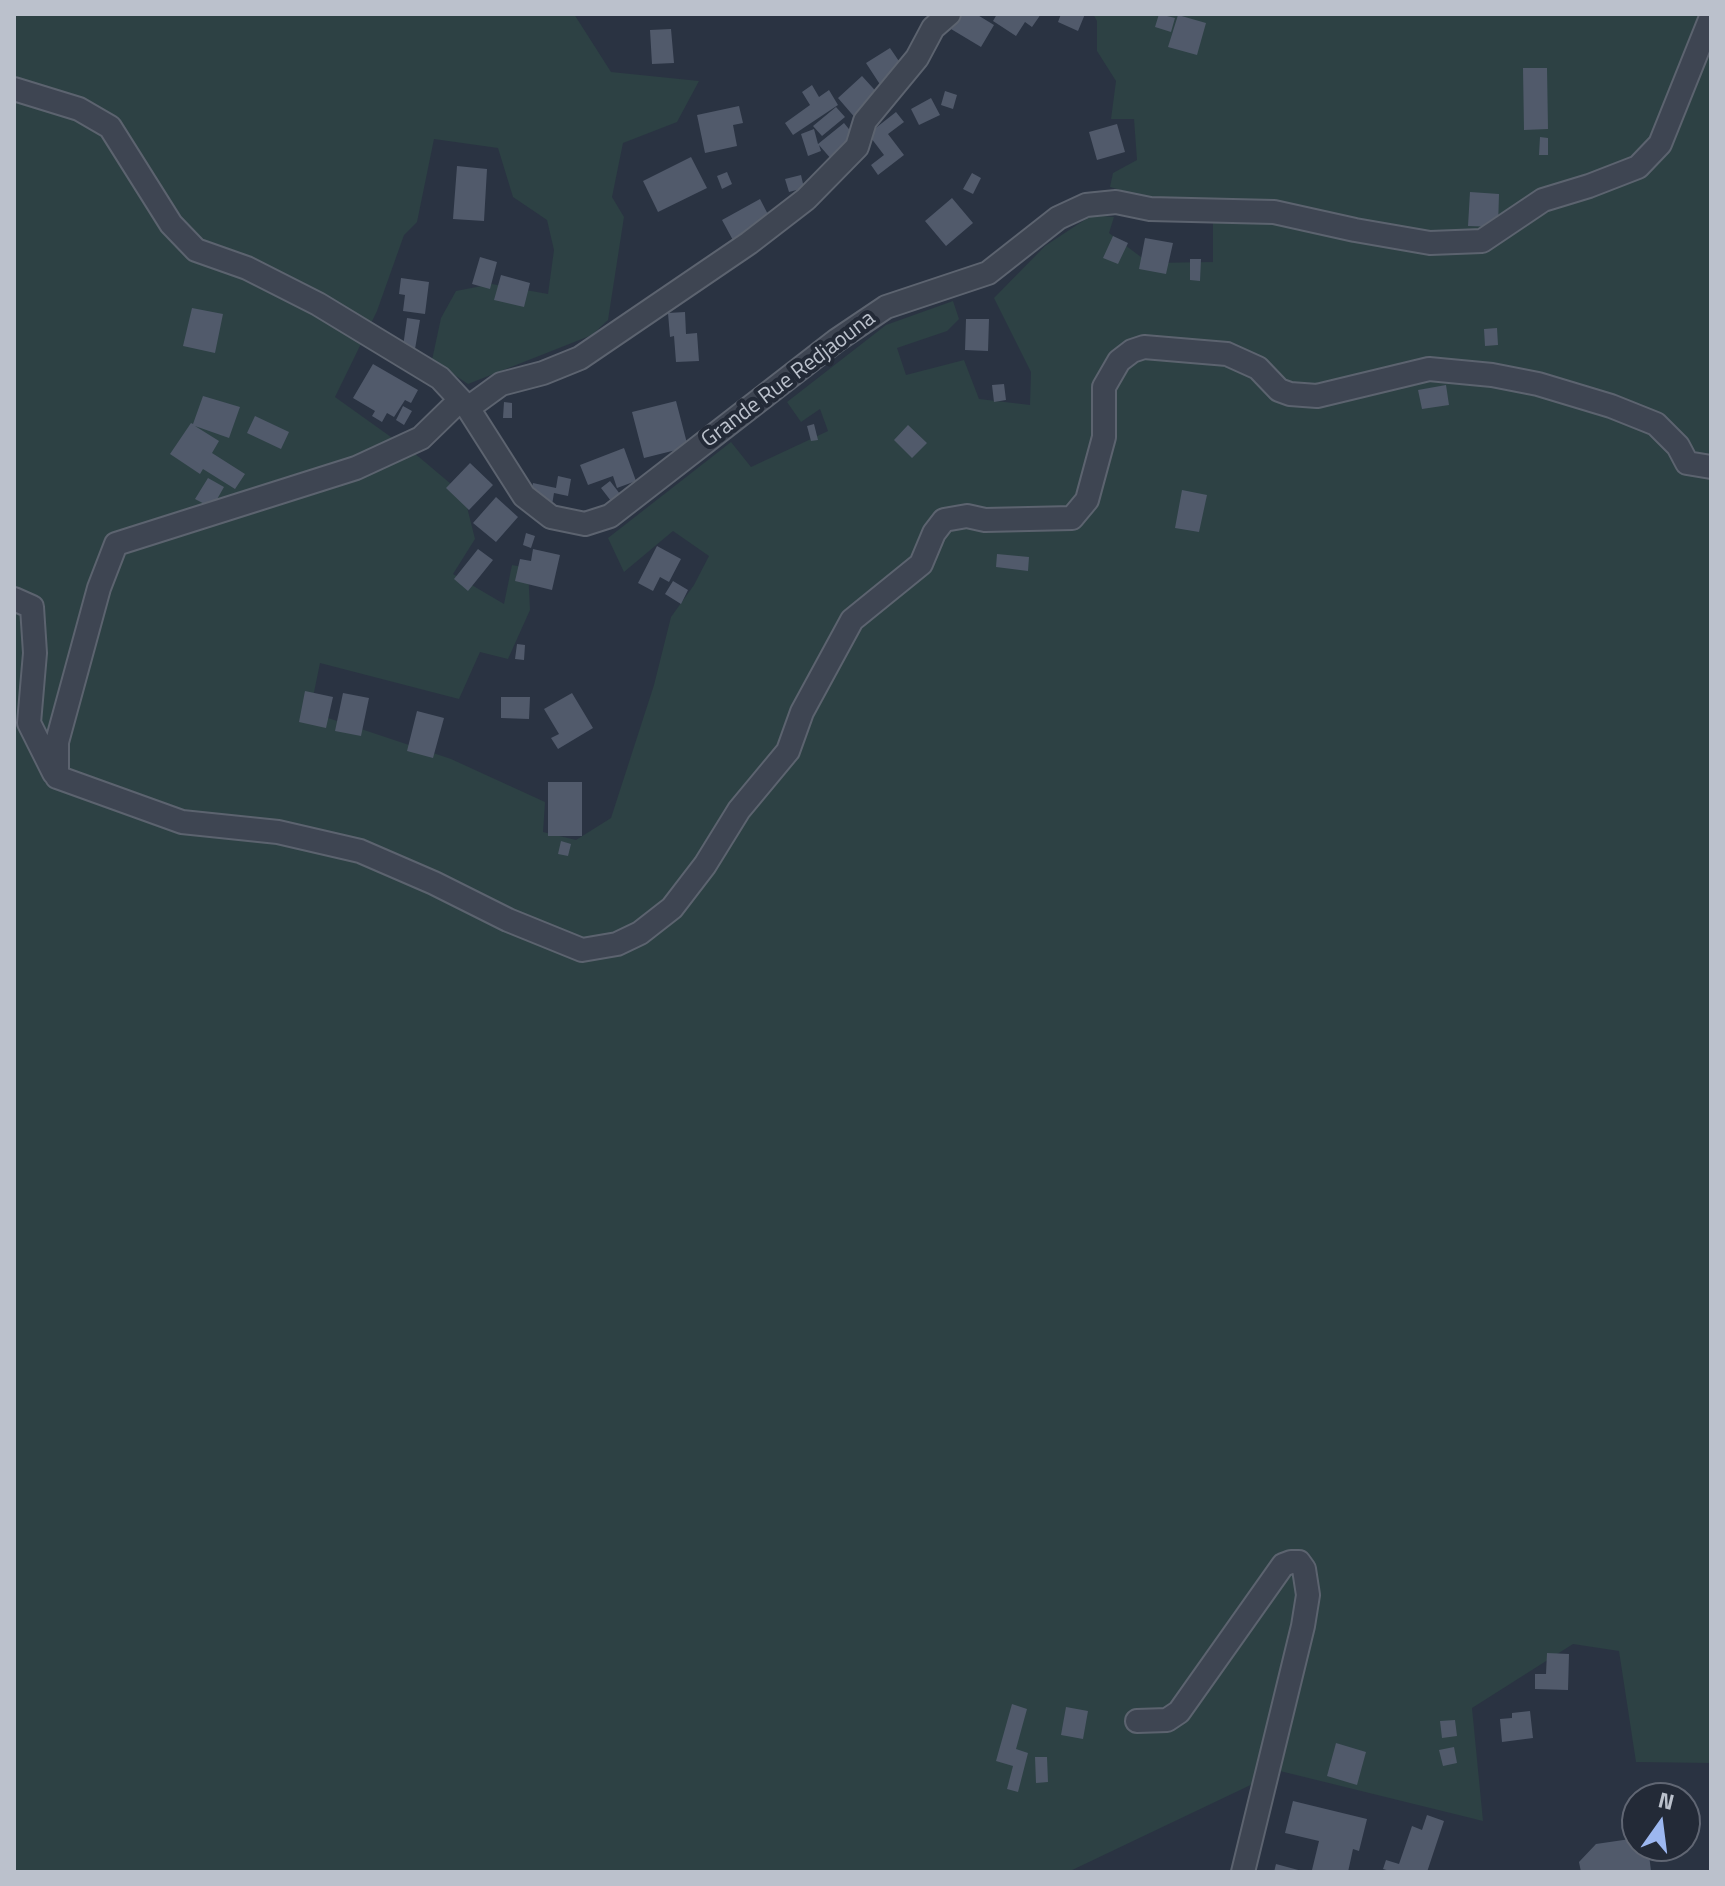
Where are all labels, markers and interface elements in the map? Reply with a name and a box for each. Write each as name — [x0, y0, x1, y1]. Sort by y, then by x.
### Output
street label: Grande Rue Redjaouna — [697, 306, 881, 454]
north arrow — [1621, 1782, 1701, 1862]
text: N — [1655, 1782, 1678, 1819]

